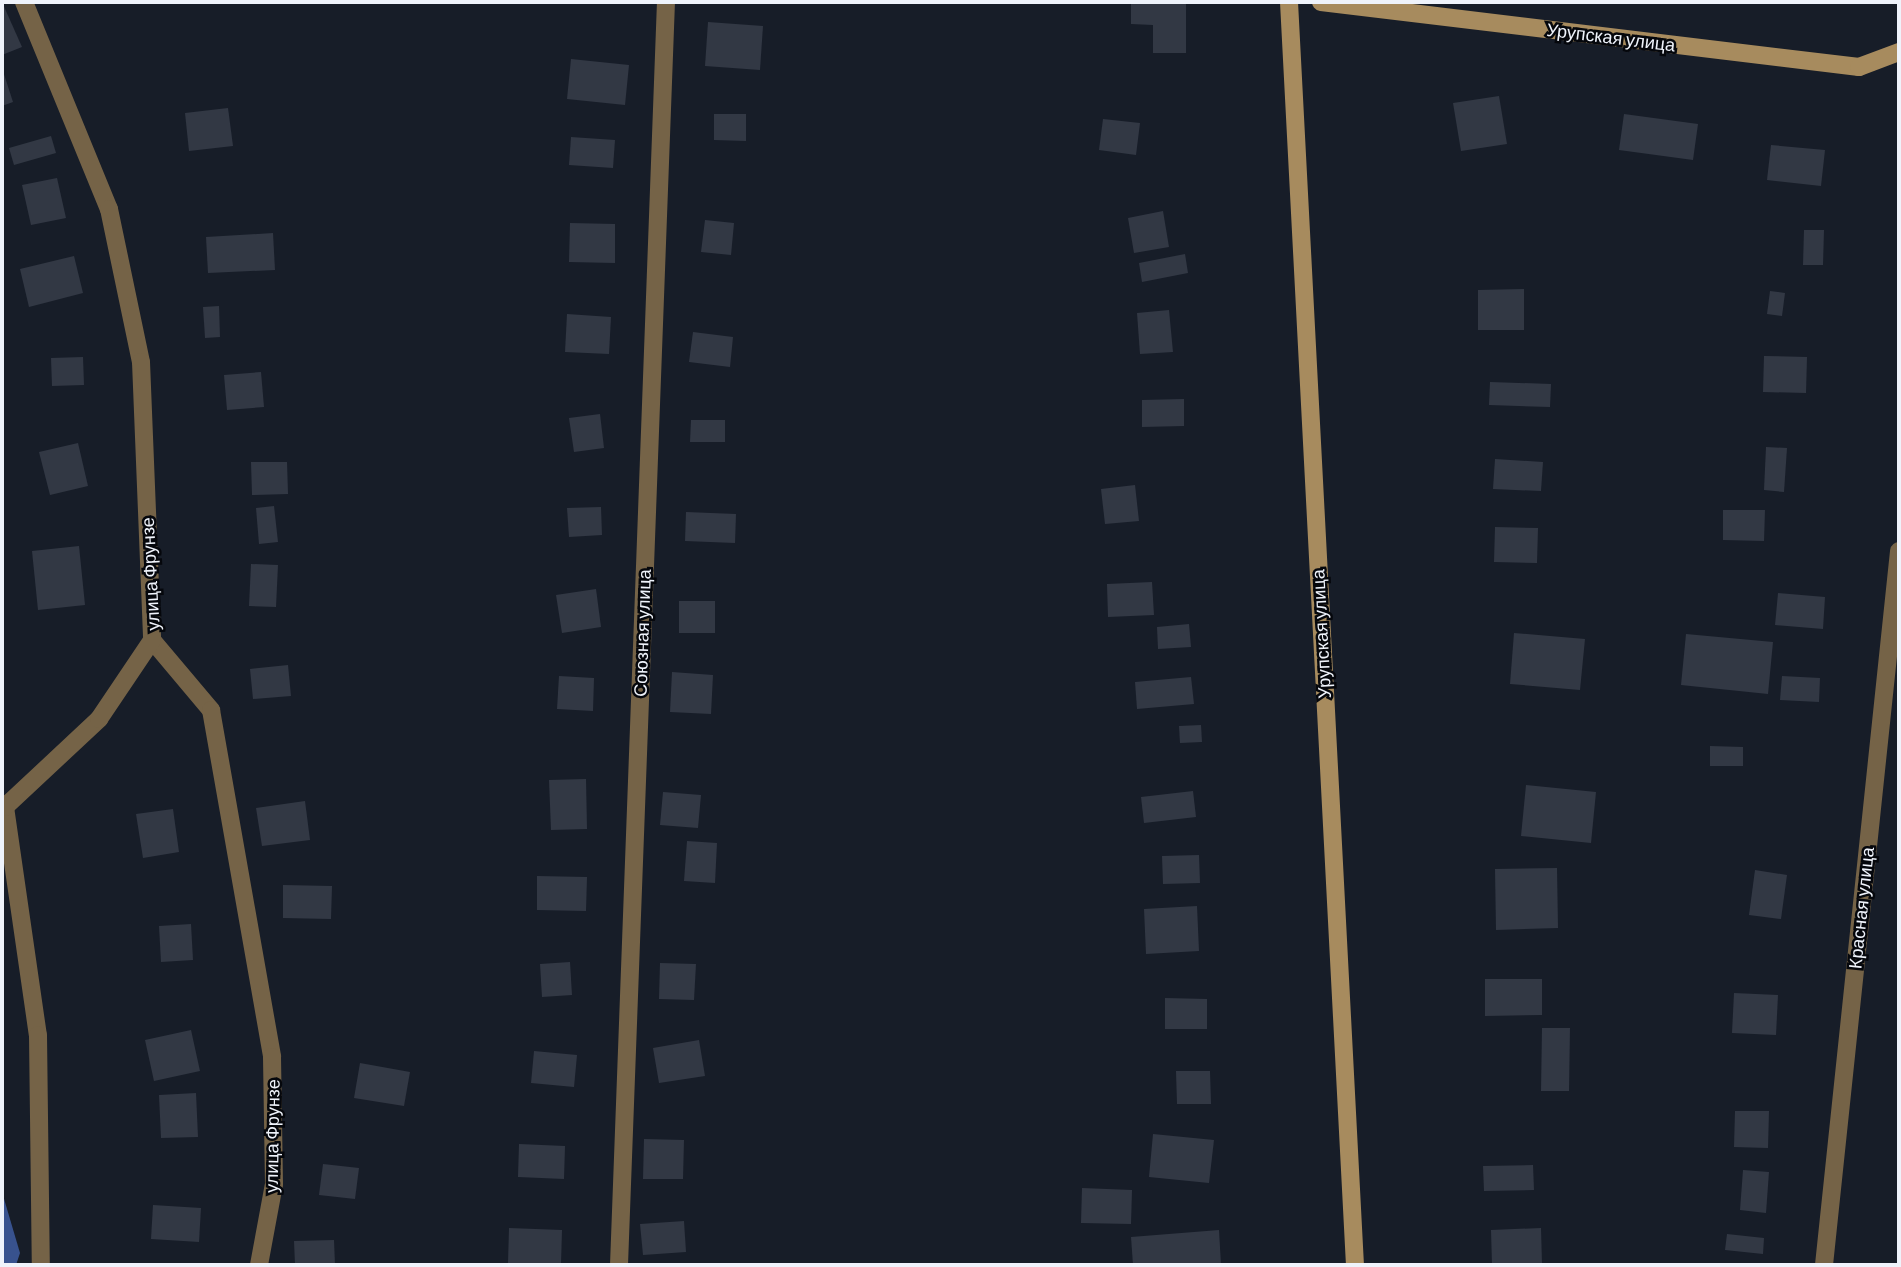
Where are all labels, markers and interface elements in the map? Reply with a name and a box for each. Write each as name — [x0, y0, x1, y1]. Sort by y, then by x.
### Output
street label: Урупская улица — [1546, 18, 1676, 56]
street label: улица Фрунзе — [136, 517, 164, 631]
street label: Союзная улица — [629, 569, 655, 697]
street label: Урупская улица — [1307, 569, 1335, 699]
street label: Красная улица — [1844, 846, 1878, 970]
street label: улица Фрунзе — [260, 1079, 284, 1193]

